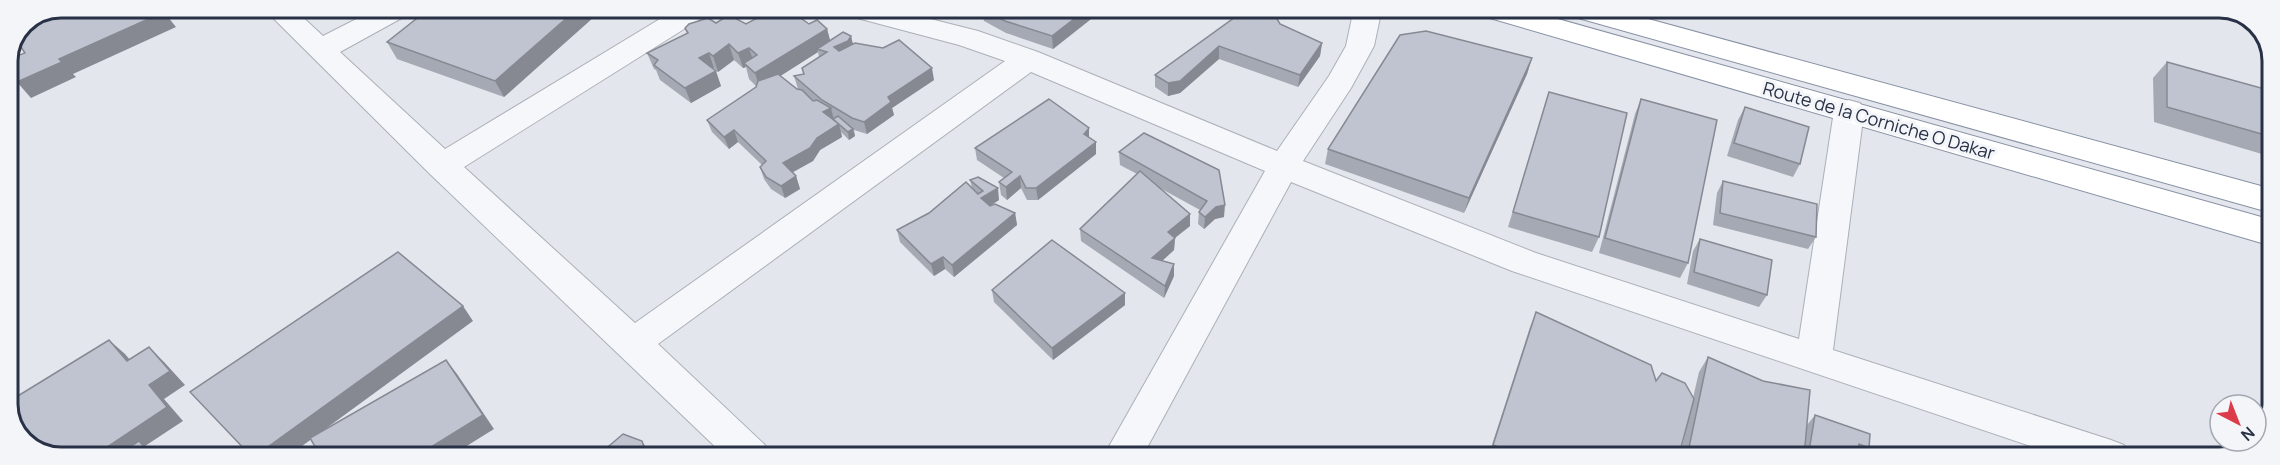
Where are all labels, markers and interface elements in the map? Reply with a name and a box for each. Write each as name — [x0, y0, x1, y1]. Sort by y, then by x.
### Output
street label: Route de la Corniche O Dakar — [1760, 75, 1998, 165]
north arrow — [2208, 393, 2268, 453]
text: N — [2236, 422, 2260, 446]

